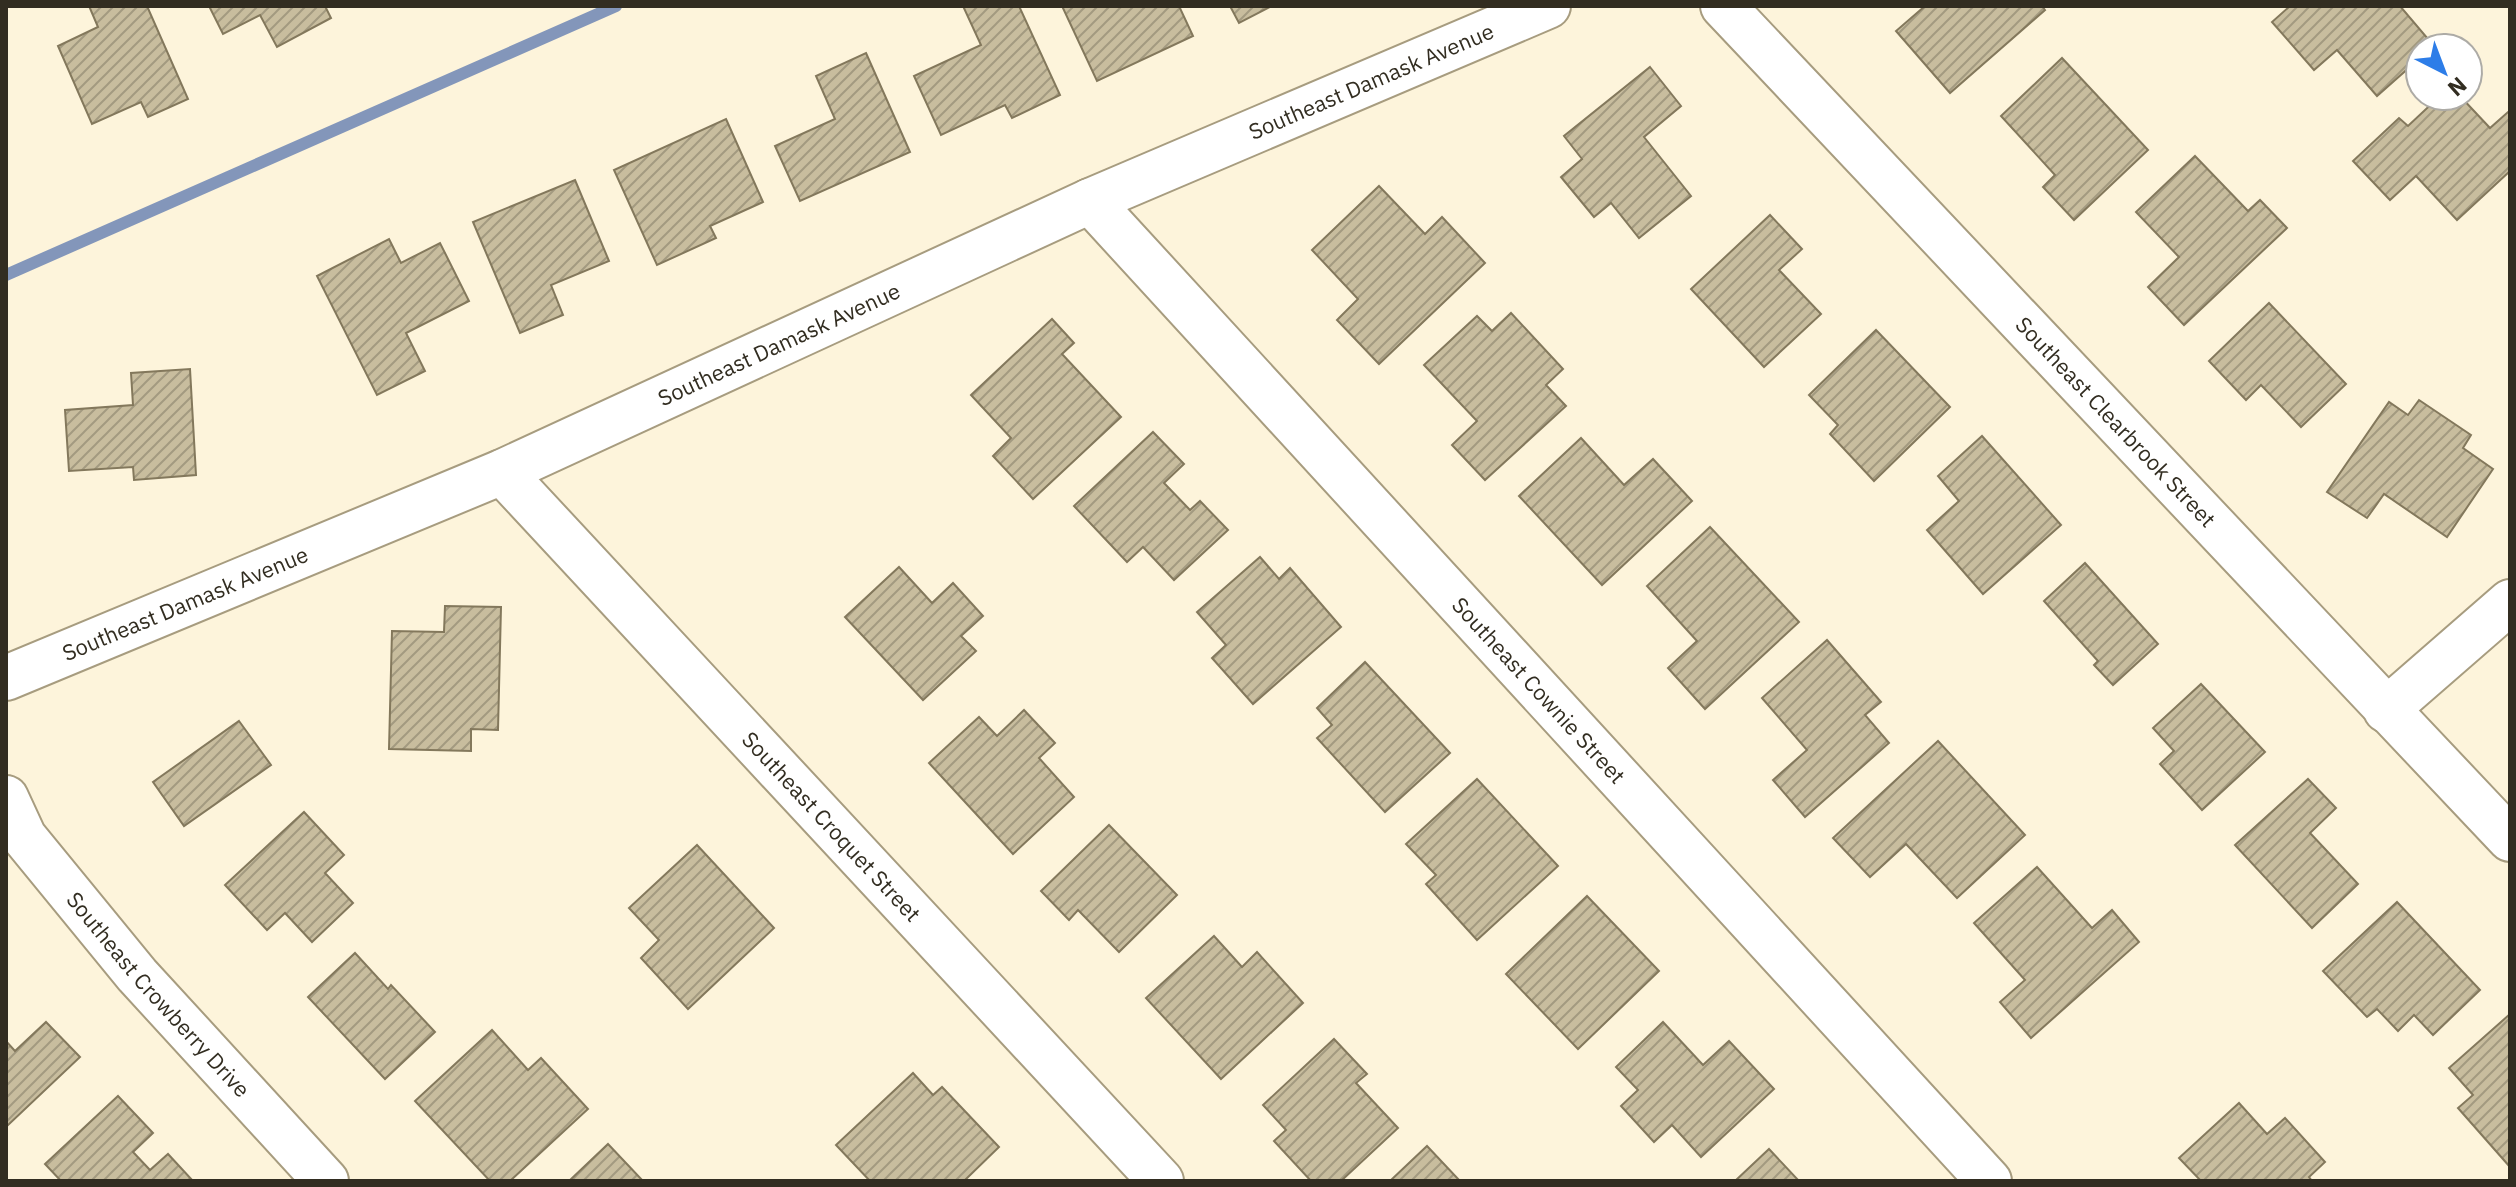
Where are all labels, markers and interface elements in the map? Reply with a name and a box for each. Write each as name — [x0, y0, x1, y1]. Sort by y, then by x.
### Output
street label: Southeast Damask Avenue — [1244, 16, 1498, 146]
north arrow — [2404, 32, 2484, 112]
text: N — [2442, 71, 2473, 103]
street label: Southeast Damask Avenue — [653, 276, 905, 412]
street label: Southeast Clearbrook Street — [2010, 310, 2223, 533]
street label: Southeast Damask Avenue — [58, 539, 312, 667]
street label: Southeast Cownie Street — [1446, 590, 1632, 790]
street label: Southeast Croquet Street — [736, 725, 928, 928]
street label: Southeast Crowberry Drive — [61, 885, 257, 1103]

